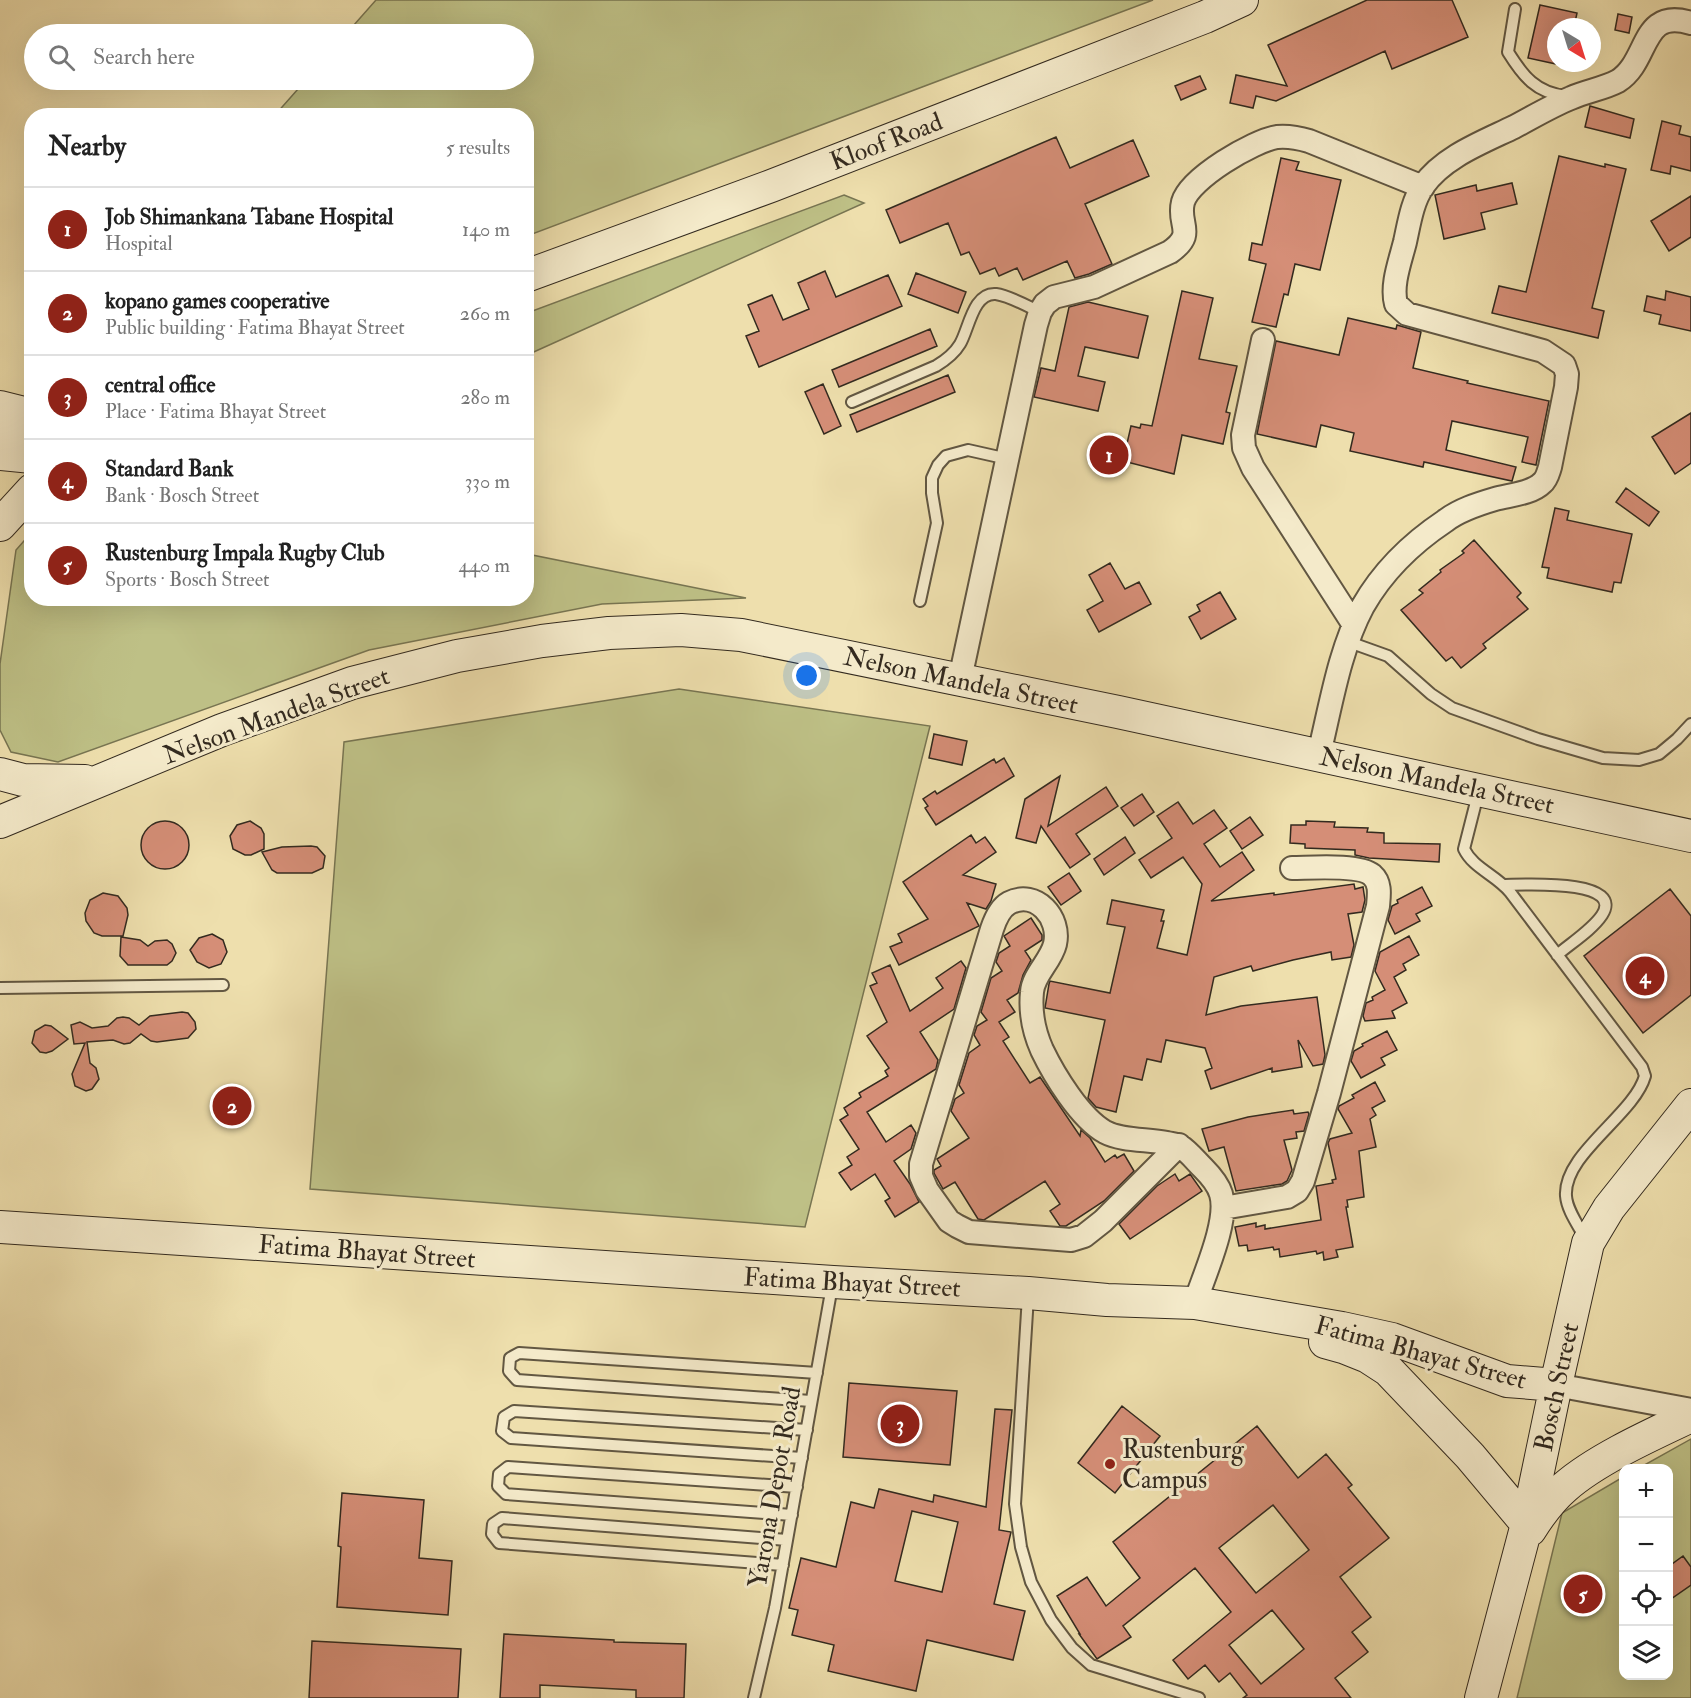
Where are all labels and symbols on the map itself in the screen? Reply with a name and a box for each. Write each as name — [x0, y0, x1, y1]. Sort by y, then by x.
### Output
north arrow — [1547, 18, 1601, 72]
street label: Kloof Road — [826, 106, 947, 178]
pin: 1 — [1090, 432, 1128, 478]
street label: Nelson Mandela Street — [841, 641, 1081, 721]
street label: Nelson Mandela Street — [159, 660, 394, 772]
your location — [792, 661, 821, 690]
street label: Nelson Mandela Street — [1317, 741, 1557, 821]
pin: 4 — [1626, 954, 1664, 998]
pin: 2 — [212, 1084, 252, 1128]
street label: Fatima Bhayat Street — [257, 1228, 477, 1276]
street label: Fatima Bhayat Street — [742, 1261, 961, 1305]
street label: Fatima Bhayat Street — [1312, 1309, 1530, 1397]
street label: Bosch Street — [1528, 1320, 1586, 1454]
street label: Yarona Depot Road — [742, 1384, 809, 1591]
pin: 3 — [880, 1402, 920, 1446]
place label: Rustenburg Campus — [1122, 1434, 1245, 1497]
marker: Rustenburg Campus — [1103, 1457, 1117, 1471]
pin: 5 — [1564, 1572, 1602, 1616]

